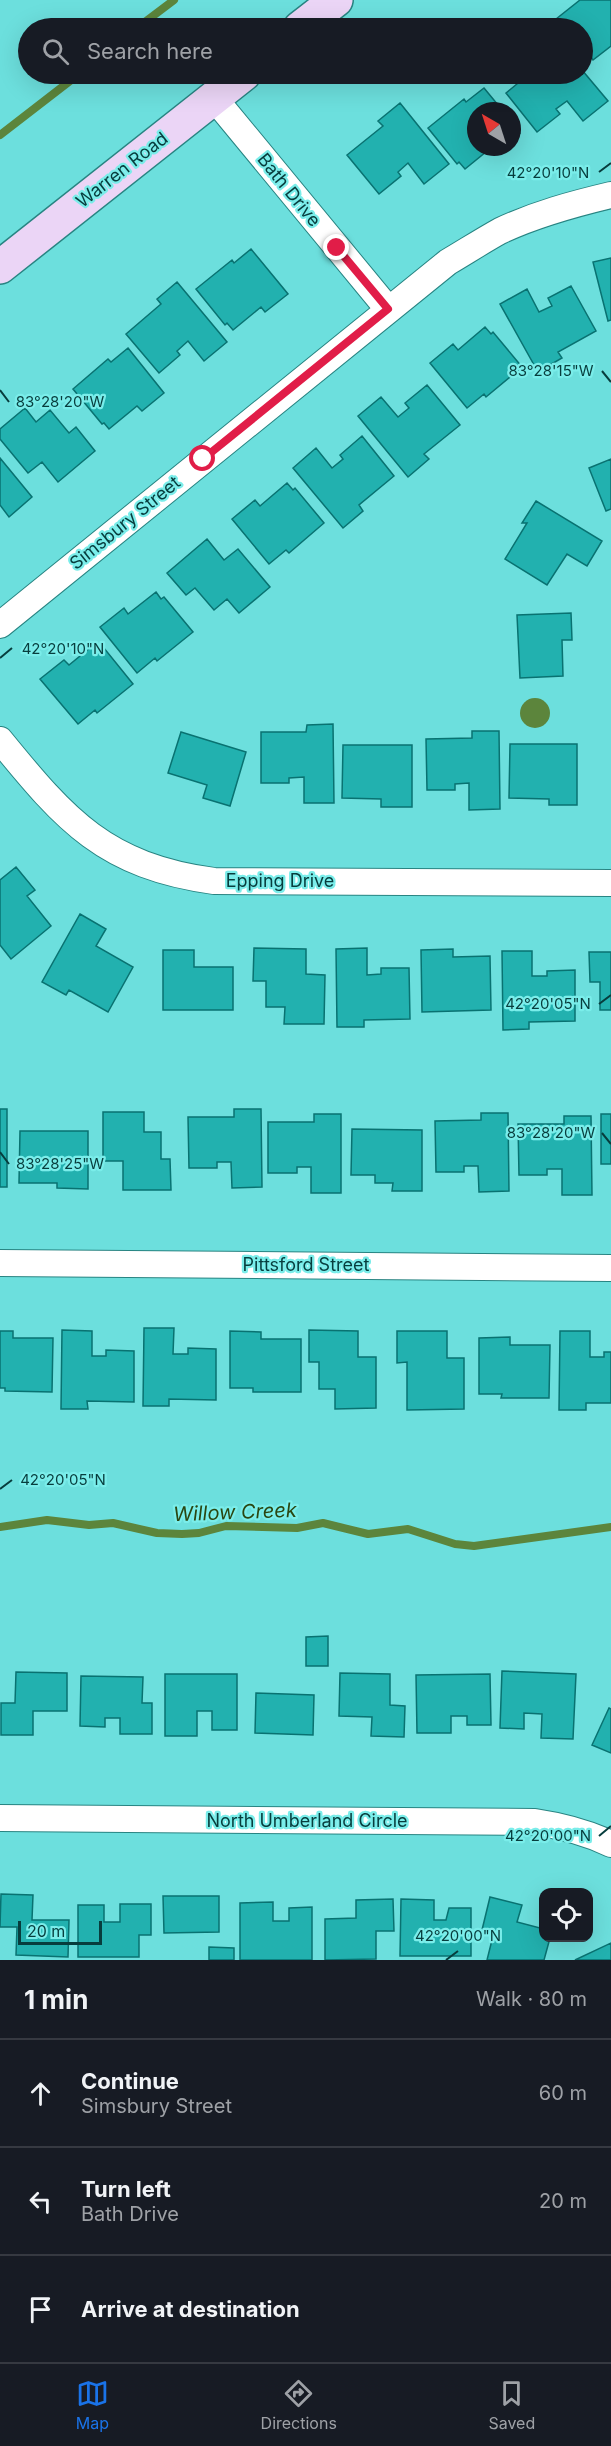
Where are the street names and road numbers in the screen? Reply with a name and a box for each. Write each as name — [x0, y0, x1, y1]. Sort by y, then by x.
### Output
street label: Warren Road — [72, 127, 172, 212]
street label: Bath Drive — [253, 149, 325, 231]
street label: Simsbury Street — [65, 472, 184, 574]
street label: Epping Drive — [226, 870, 334, 891]
street label: Pittsford Street — [243, 1254, 370, 1275]
street label: North Umberland Circle — [206, 1810, 408, 1831]

